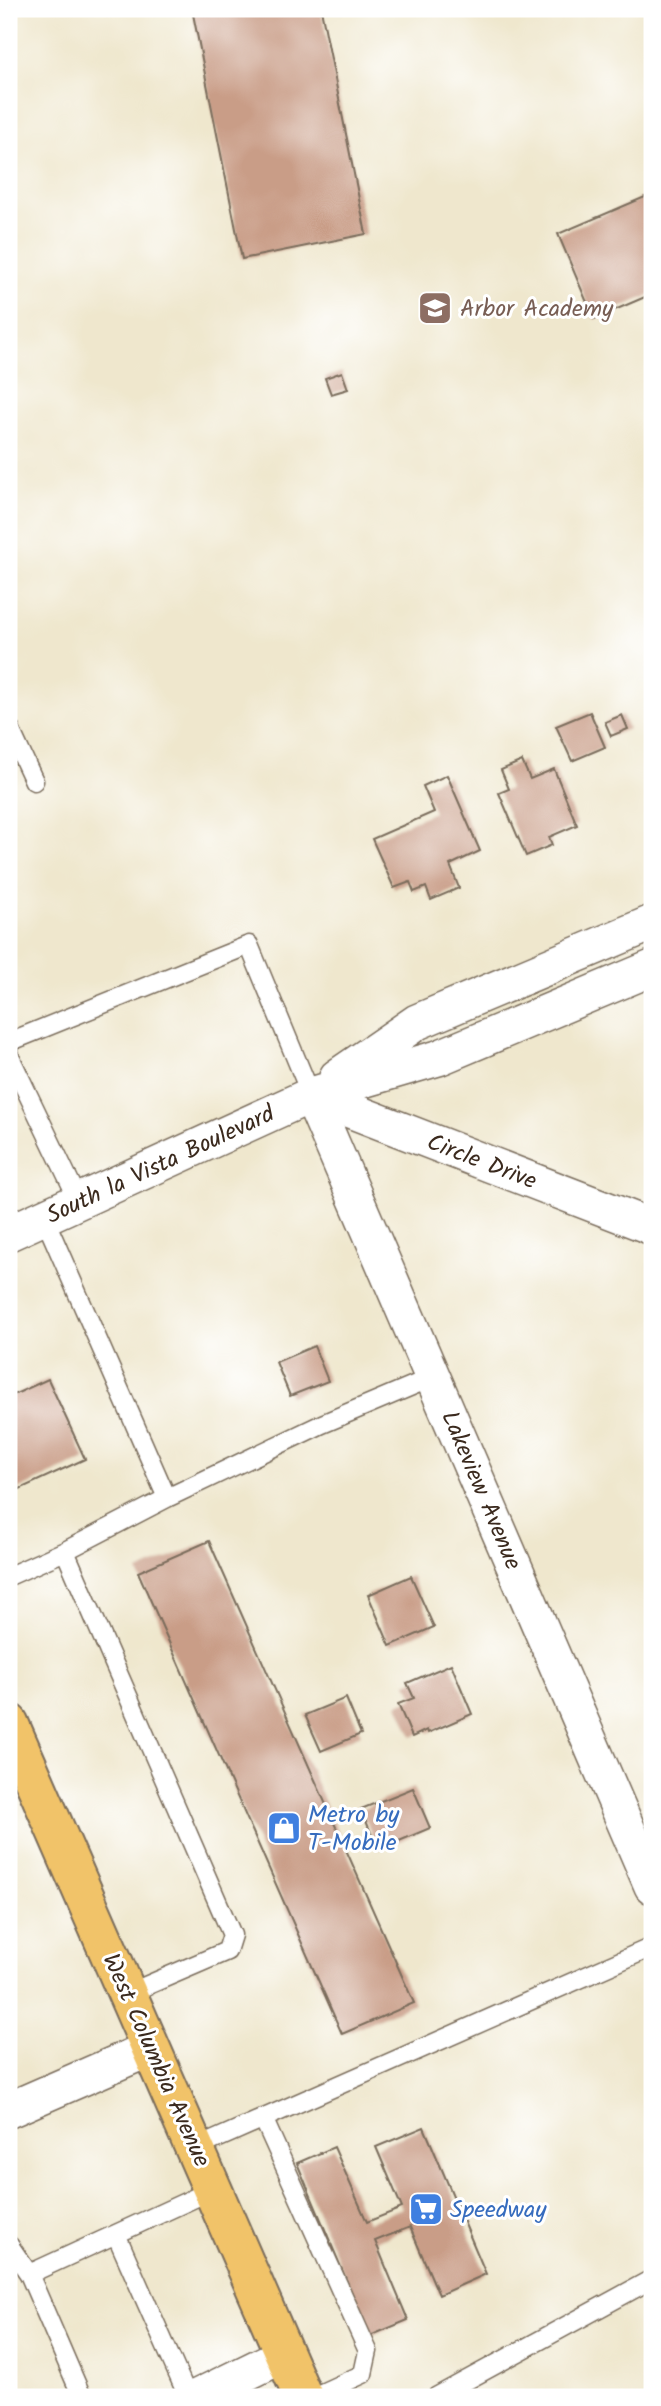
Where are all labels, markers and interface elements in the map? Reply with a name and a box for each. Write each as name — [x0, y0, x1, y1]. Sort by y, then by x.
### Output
school or university icon: Arbor Academy — [416, 289, 454, 327]
place label: Arbor Academy — [460, 290, 614, 329]
street label: South la Vista Boulevard — [40, 1095, 282, 1235]
street label: Circle Drive — [421, 1124, 542, 1201]
street label: Lakeview Avenue — [430, 1405, 532, 1576]
place label: Metro by T-Mobile — [308, 1796, 400, 1863]
shop icon: Metro by T-Mobile — [265, 1809, 303, 1847]
street label: West Columbia Avenue — [91, 1947, 220, 2174]
supermarket icon: Speedway — [407, 2190, 445, 2228]
place label: Speedway — [450, 2191, 547, 2230]

